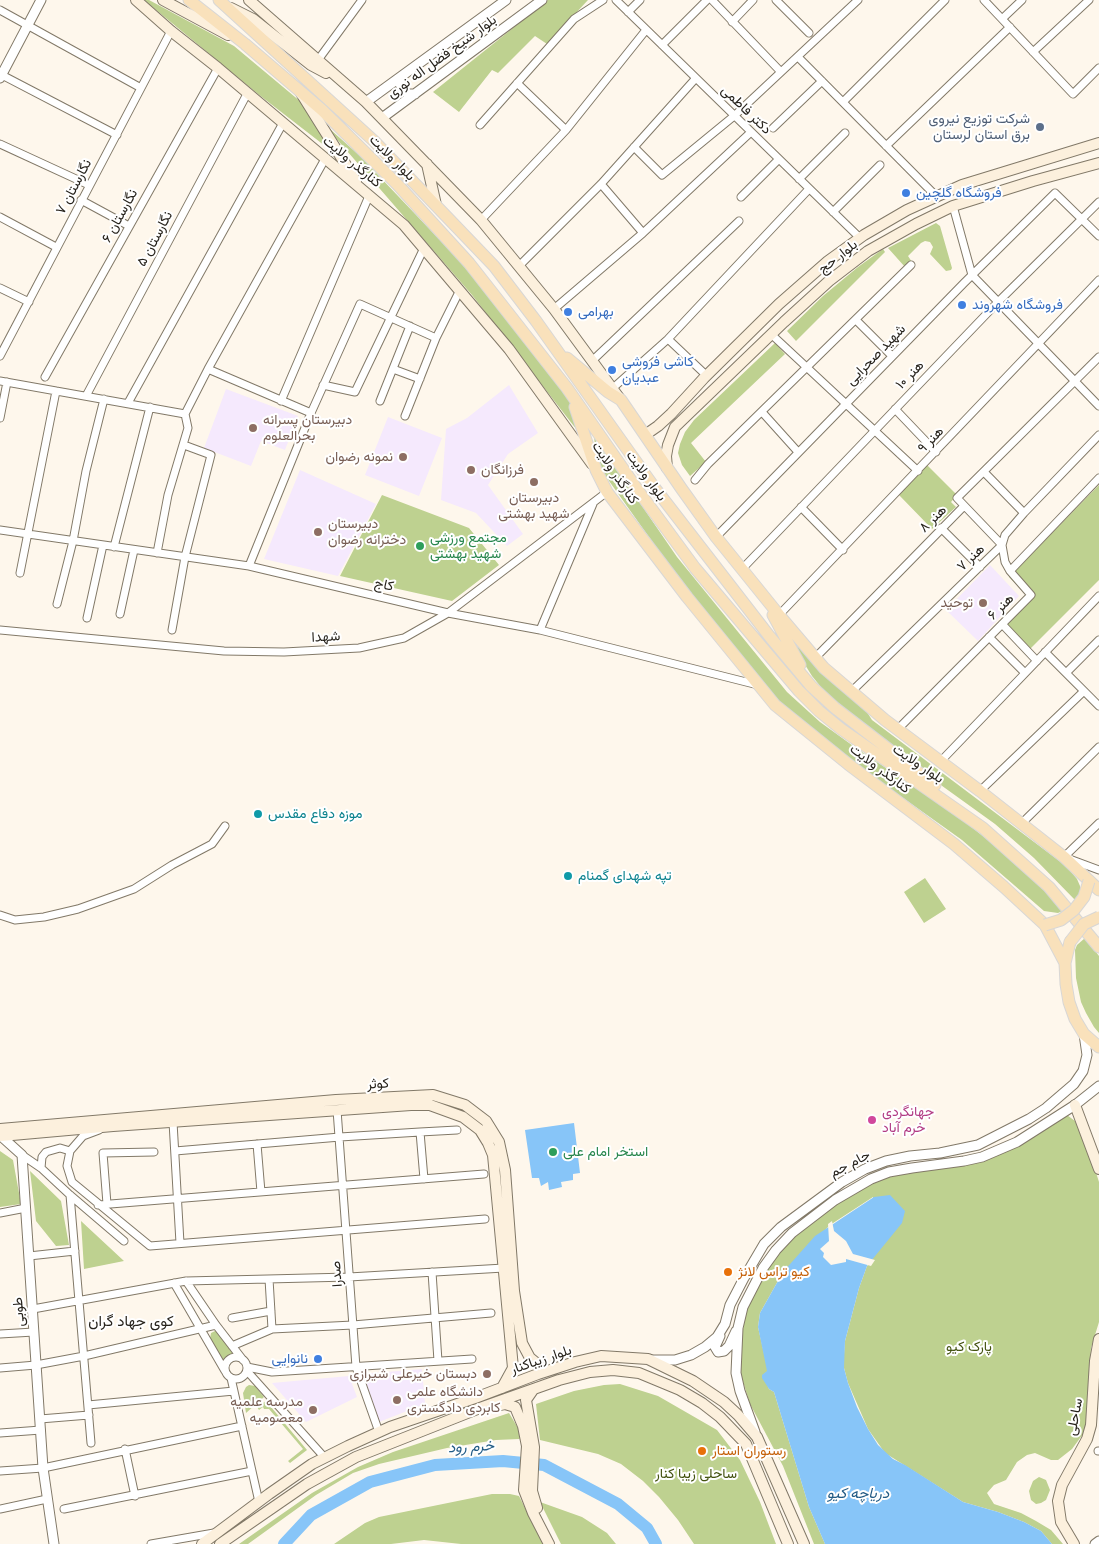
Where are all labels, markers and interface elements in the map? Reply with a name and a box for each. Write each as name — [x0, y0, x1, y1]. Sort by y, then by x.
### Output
street label: بلوار شیخ فضل اله نوری — [384, 12, 500, 102]
street label: دکتر فاطمی — [717, 82, 775, 138]
place label: شرکت توزیع نیروی برق استان لرستان — [929, 111, 1030, 144]
marker: شرکت توزیع نیروی برق استان لرستان — [1034, 121, 1046, 133]
street label: کنارگذر ولایت — [319, 132, 385, 192]
street label: بلوار ولایت — [366, 132, 418, 184]
street label: نگارستان ۷ — [52, 157, 96, 217]
place label: فروشگاه گلچین — [916, 185, 1002, 201]
street label: نگارستان ۶ — [98, 186, 142, 246]
marker: فروشگاه گلچین — [900, 187, 912, 199]
street label: نگارستان ۵ — [133, 209, 177, 269]
street label: بلوار حج — [815, 236, 861, 278]
place label: فروشگاه شهروند — [972, 297, 1063, 313]
marker: فروشگاه شهروند — [956, 299, 968, 311]
place label: بهرامی — [578, 304, 614, 320]
marker: بهرامی — [562, 306, 574, 318]
street label: شهید صحرایی — [843, 321, 909, 389]
place label: کاشی فروشی عبدیان — [622, 354, 694, 387]
street label: هنر ۱۰ — [892, 357, 928, 393]
marker: کاشی فروشی عبدیان — [606, 364, 618, 376]
place label: دبیرستان پسرانه بحرالعلوم — [263, 412, 352, 444]
marker: دبیرستان پسرانه بحرالعلوم — [247, 422, 259, 434]
street label: هنر ۹ — [914, 423, 948, 457]
street label: کنارگذر ولایت — [588, 439, 642, 507]
street label: بلوار ولایت — [622, 448, 670, 504]
place label: نمونه رضوان — [325, 449, 393, 465]
marker: نمونه رضوان — [397, 451, 409, 463]
place label: فرزانگان — [481, 462, 524, 478]
marker: فرزانگان — [465, 464, 477, 476]
marker: دبیرستان شهید بهشتی — [528, 476, 540, 488]
place label: دبیرستان شهید بهشتی — [498, 490, 570, 522]
street label: هنر ۸ — [916, 502, 950, 536]
place label: دبیرستان دخترانه رضوان — [328, 516, 406, 548]
marker: دبیرستان دخترانه رضوان — [312, 526, 324, 538]
place label: مجتمع ورزشی شهید بهشتی — [430, 530, 507, 562]
marker: مجتمع ورزشی شهید بهشتی — [414, 540, 426, 552]
street label: هنر ۷ — [954, 541, 988, 575]
street label: کاج — [373, 575, 395, 595]
street label: هنر ۶ — [984, 590, 1018, 624]
place label: توحید — [941, 595, 973, 611]
marker: توحید — [977, 597, 989, 609]
street label: شهدا — [311, 628, 341, 646]
street label: کنارگذر ولایت — [846, 741, 914, 797]
street label: بلوار ولایت — [889, 741, 947, 787]
place label: موزه دفاع مقدس — [268, 806, 363, 822]
marker: موزه دفاع مقدس — [252, 808, 264, 820]
place label: تپه شهدای گمنام — [578, 868, 672, 884]
marker: تپه شهدای گمنام — [562, 870, 574, 882]
street label: کوثر — [367, 1075, 389, 1093]
place label: جهانگردى خرم آباد — [882, 1104, 934, 1136]
marker: جهانگردى خرم آباد — [866, 1114, 878, 1126]
place label: استخر امام علی — [563, 1144, 648, 1160]
marker: استخر امام علی — [547, 1146, 559, 1158]
street label: جام جم — [827, 1146, 873, 1182]
street label: صدرا — [328, 1260, 346, 1288]
place label: کیو تراس لانژ — [738, 1264, 810, 1280]
marker: کیو تراس لانژ — [722, 1266, 734, 1278]
street label: طوبی — [10, 1297, 28, 1327]
district label: کوی جهاد گران — [88, 1313, 174, 1331]
park label: پارک کیو — [946, 1339, 992, 1355]
street label: بلوار زیباکنار — [508, 1342, 574, 1378]
place label: نانوایی — [272, 1351, 308, 1367]
marker: نانوایی — [312, 1353, 324, 1365]
place label: دبستان خیرعلی شیرازی — [349, 1366, 477, 1382]
marker: دبستان خیرعلی شیرازی — [481, 1368, 493, 1380]
place label: دانشگاه علمی کابردی دادگستری — [407, 1384, 500, 1416]
place label: مدرسه علمیه معصومیه — [230, 1394, 303, 1426]
marker: دانشگاه علمی کابردی دادگستری — [391, 1394, 403, 1406]
street label: ساحلی — [1063, 1397, 1087, 1437]
marker: مدرسه علمیه معصومیه — [307, 1404, 319, 1416]
water label: خرم رود — [447, 1437, 495, 1457]
place label: رستوران استار — [712, 1443, 786, 1459]
marker: رستوران استار — [696, 1445, 708, 1457]
park label: ساحلی زیبا کنار — [655, 1466, 737, 1482]
water label: دریاچه کیو — [827, 1485, 889, 1503]

